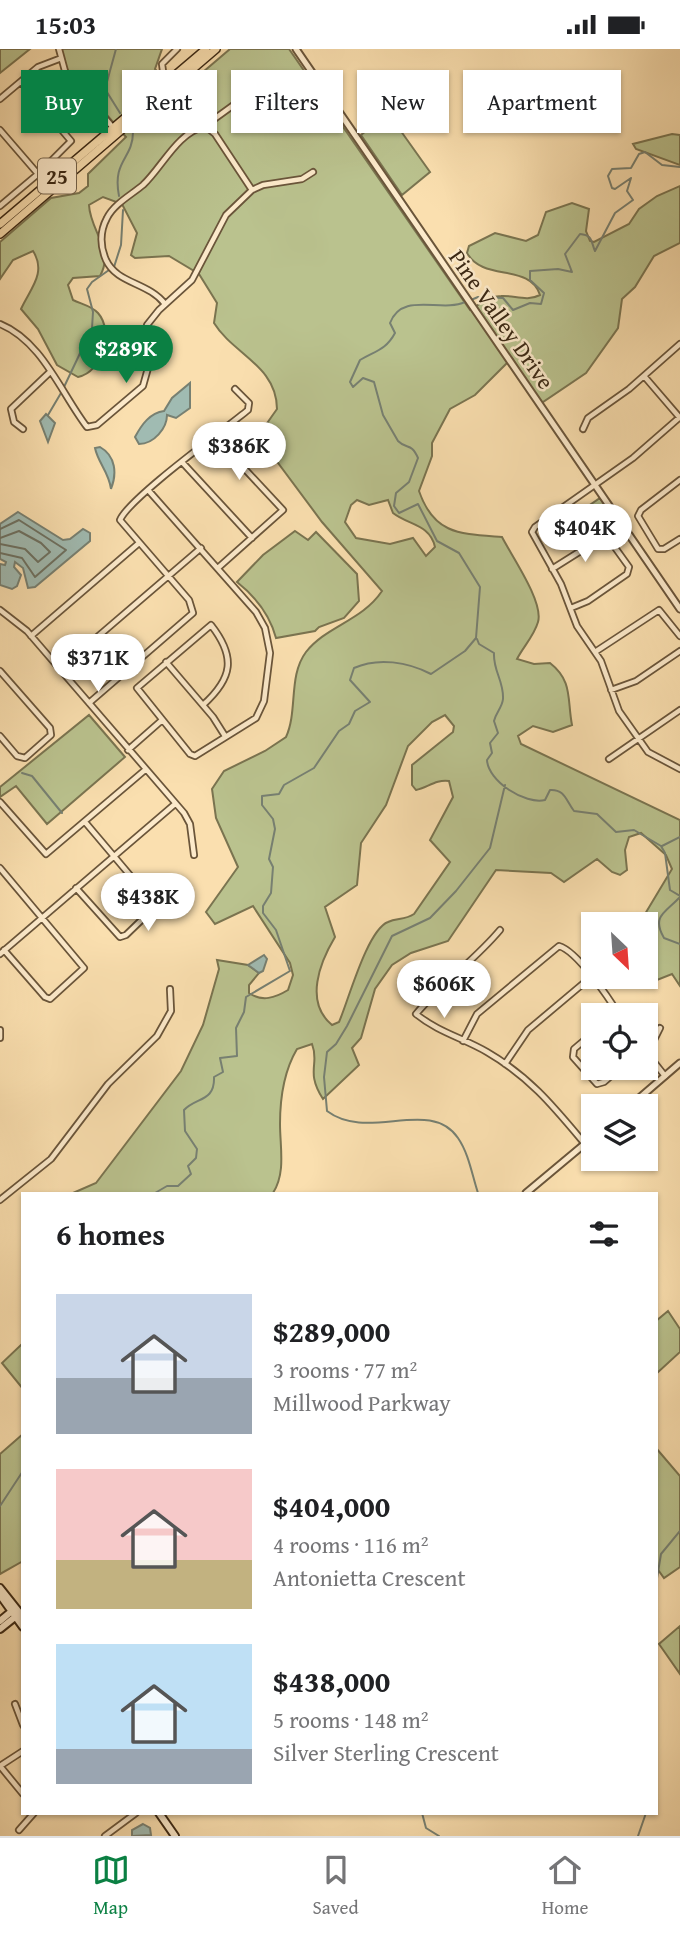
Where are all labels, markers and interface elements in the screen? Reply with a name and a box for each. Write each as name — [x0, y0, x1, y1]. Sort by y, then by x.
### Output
text: 15:03 — [35, 5, 96, 44]
chip: Buy — [21, 70, 108, 133]
chip: Rent — [122, 70, 217, 133]
chip: Filters — [231, 70, 343, 133]
chip: New — [357, 70, 449, 133]
chip: Apartment — [463, 70, 621, 133]
road number: 25 — [38, 159, 76, 193]
street label: Pine Valley Drive — [441, 242, 563, 396]
pin: $289K — [77, 325, 175, 385]
text: $289K — [95, 331, 157, 364]
pin: $386K — [190, 423, 288, 482]
text: $386K — [208, 428, 270, 461]
pin: $404K — [536, 505, 634, 564]
text: $404K — [554, 510, 616, 543]
pin: $371K — [49, 635, 147, 694]
text: $371K — [67, 640, 129, 673]
pin: $438K — [99, 873, 197, 933]
text: $438K — [117, 879, 179, 912]
north arrow — [581, 912, 658, 989]
map controls — [581, 912, 658, 1171]
pin: $606K — [395, 961, 493, 1020]
text: $606K — [413, 966, 475, 999]
button: locate — [581, 1003, 658, 1080]
button: layers — [581, 1094, 658, 1171]
text: 6 homes — [56, 1212, 165, 1256]
icon: filters — [585, 1215, 623, 1253]
text: $289,000 — [273, 1309, 390, 1353]
icon: home — [112, 1322, 196, 1406]
text: 3 rooms · 77 m² — [273, 1353, 417, 1386]
text: Millwood Parkway — [273, 1386, 451, 1419]
text: $404,000 — [273, 1484, 390, 1528]
icon: home — [112, 1497, 196, 1581]
text: 4 rooms · 116 m² — [273, 1528, 428, 1561]
text: Antonietta Crescent — [273, 1561, 466, 1594]
text: $438,000 — [273, 1659, 390, 1703]
icon: home — [112, 1672, 196, 1756]
text: 5 rooms · 148 m² — [273, 1703, 428, 1736]
text: Silver Sterling Crescent — [273, 1736, 499, 1769]
tab: Map — [92, 1851, 130, 1921]
tab: Saved — [313, 1851, 359, 1921]
tab: Home — [542, 1851, 588, 1921]

